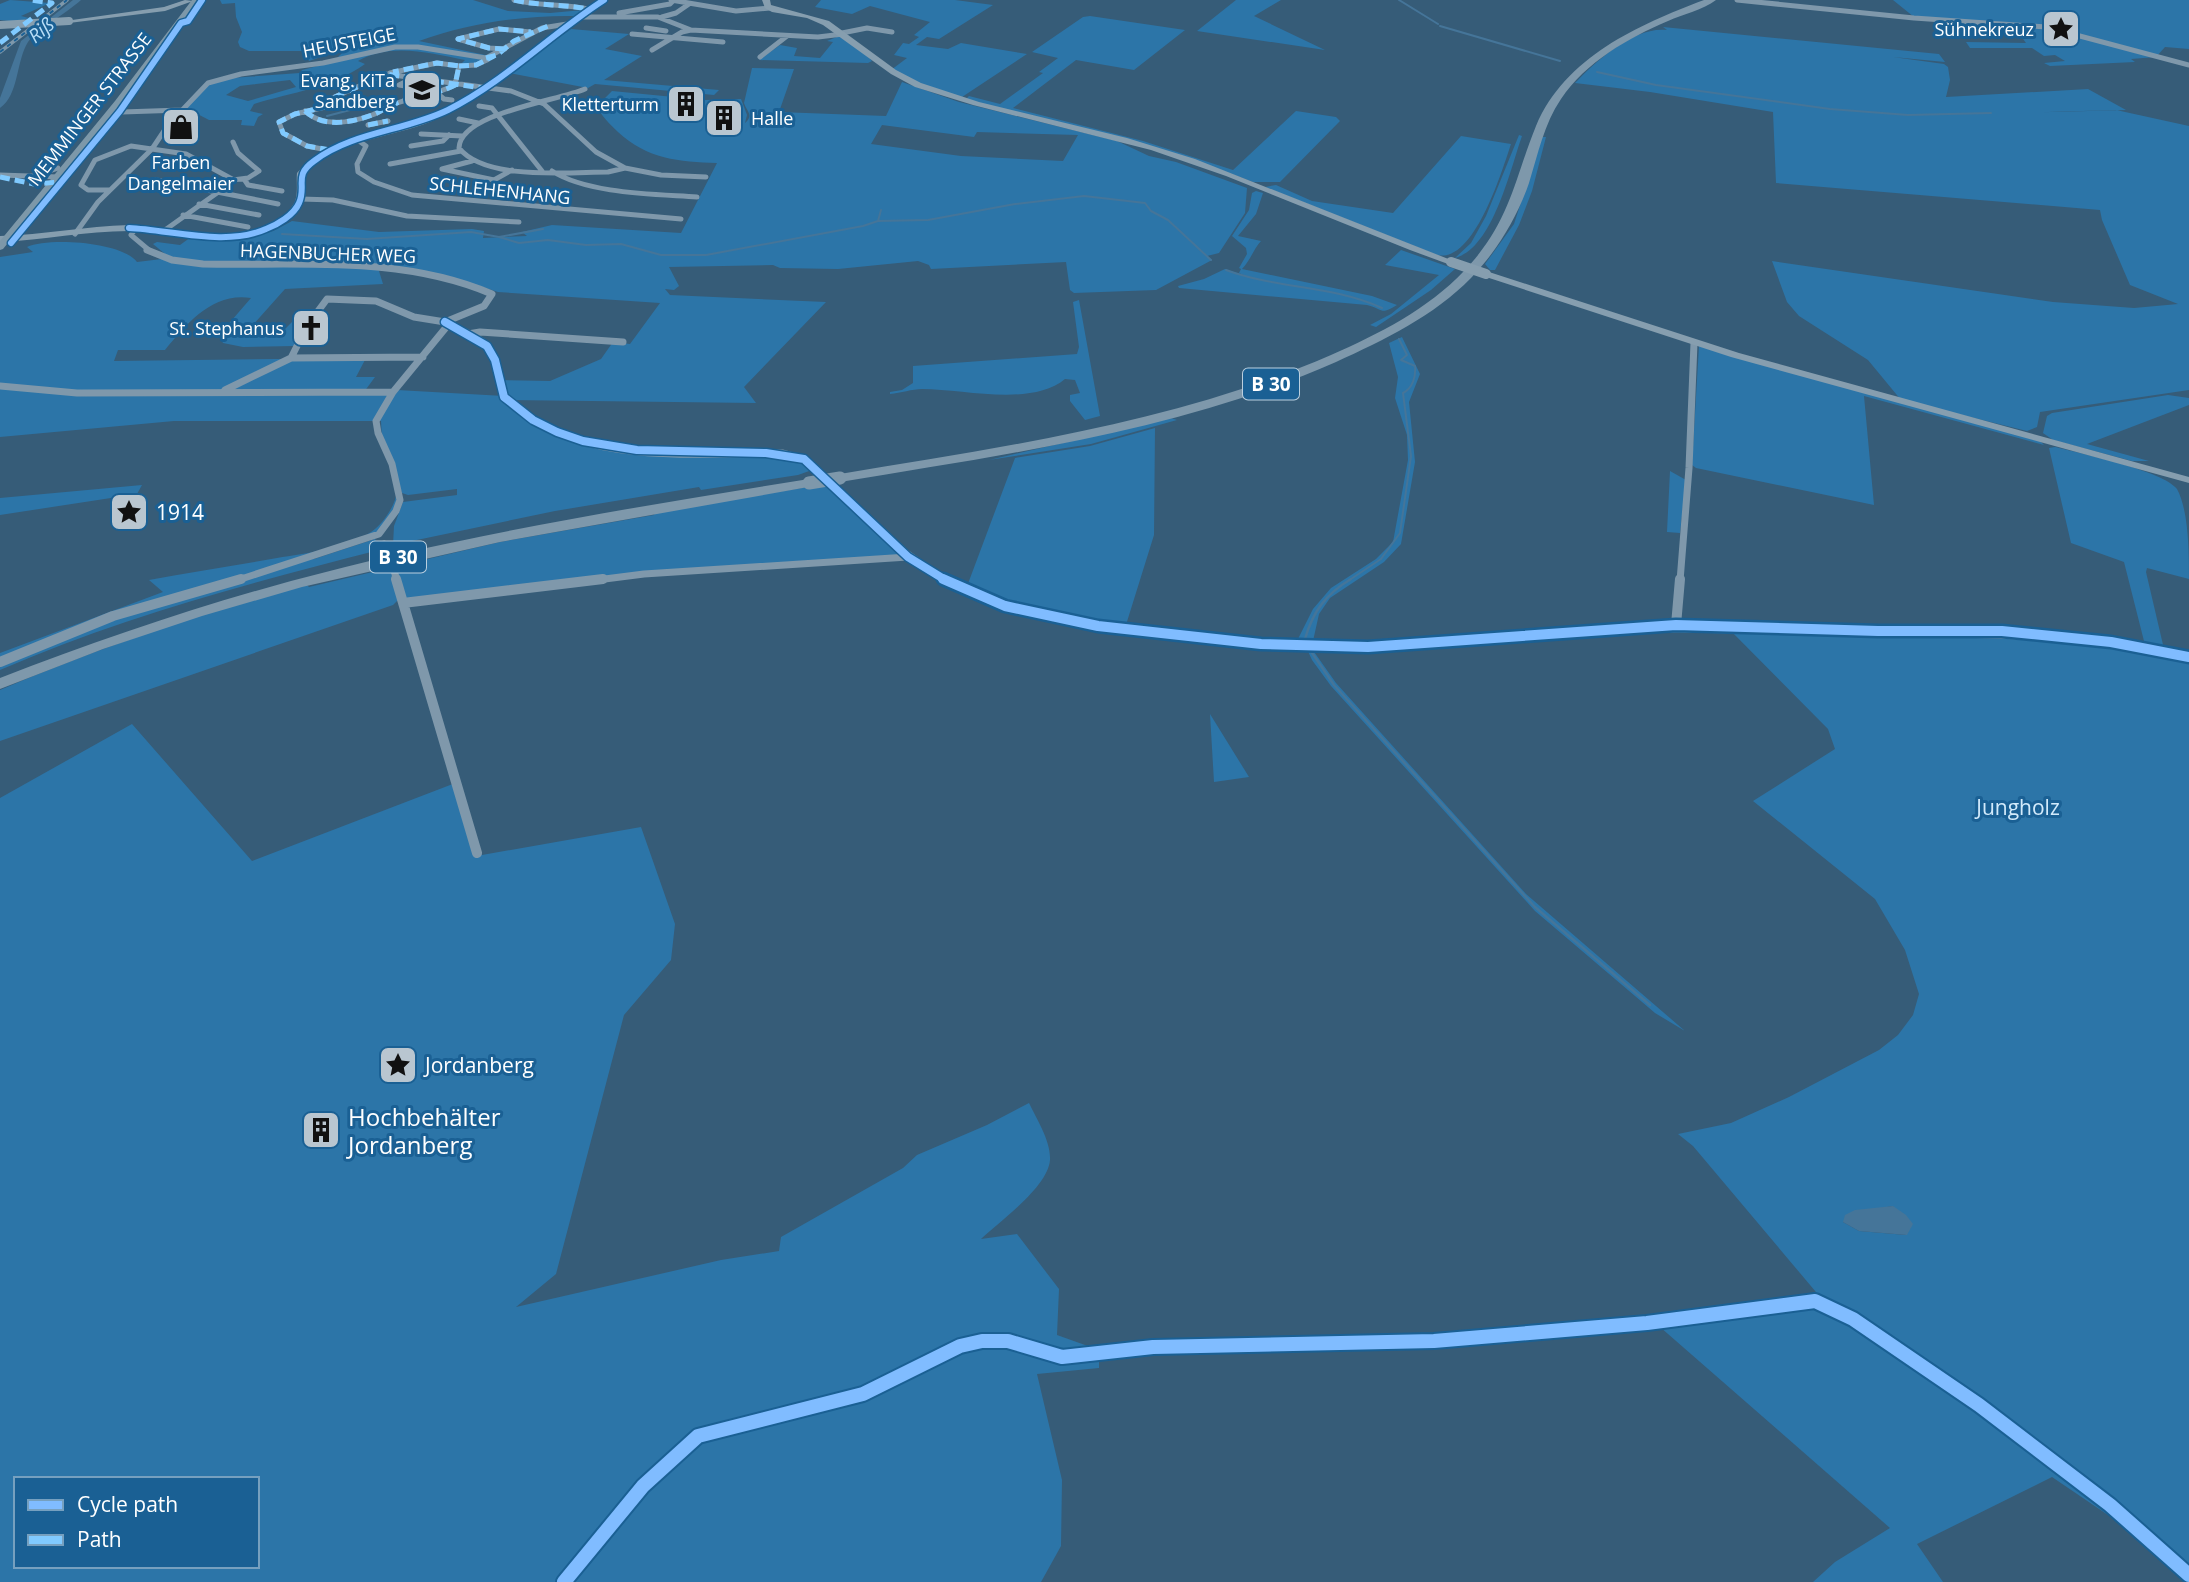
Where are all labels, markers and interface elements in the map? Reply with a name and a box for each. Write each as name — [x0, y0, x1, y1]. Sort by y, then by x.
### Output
place icon: Sühnekreuz — [2040, 8, 2082, 50]
water label: Riß — [22, 11, 60, 49]
place label: Sühnekreuz — [1935, 17, 2034, 41]
street label: HEUSTEIGE — [300, 21, 398, 63]
street label: MEMMINGER STRASSE — [22, 28, 156, 190]
place label: Evang. KiTa Sandberg — [300, 68, 395, 113]
school or university icon: Evang. KiTa Sandberg — [401, 69, 443, 111]
building icon: Kletterturm — [665, 83, 707, 125]
place label: Kletterturm — [562, 92, 659, 116]
building icon: Halle — [703, 97, 745, 139]
shop icon: Farben Dangelmaier — [160, 106, 202, 148]
place label: Halle — [751, 106, 793, 130]
place label: Farben Dangelmaier — [127, 150, 235, 195]
street label: SCHLEHENHANG — [428, 171, 572, 209]
street label: HAGENBUCHER WEG — [240, 238, 416, 268]
church icon: St. Stephanus — [290, 307, 332, 349]
place label: St. Stephanus — [169, 316, 284, 340]
road number: B 30 — [1243, 368, 1299, 400]
place icon: 1914 — [108, 491, 150, 533]
place label: 1914 — [156, 498, 204, 526]
road number: B 30 — [370, 542, 426, 572]
park label: Jungholz — [1974, 793, 2060, 821]
place icon: Jordanberg — [377, 1044, 419, 1086]
place label: Jordanberg — [423, 1051, 534, 1079]
place label: Hochbehälter Jordanberg — [346, 1100, 501, 1161]
building icon: Hochbehälter Jordanberg — [300, 1109, 342, 1151]
legend — [14, 1477, 259, 1568]
text: Cycle path — [77, 1490, 178, 1518]
text: Path — [77, 1525, 122, 1553]

